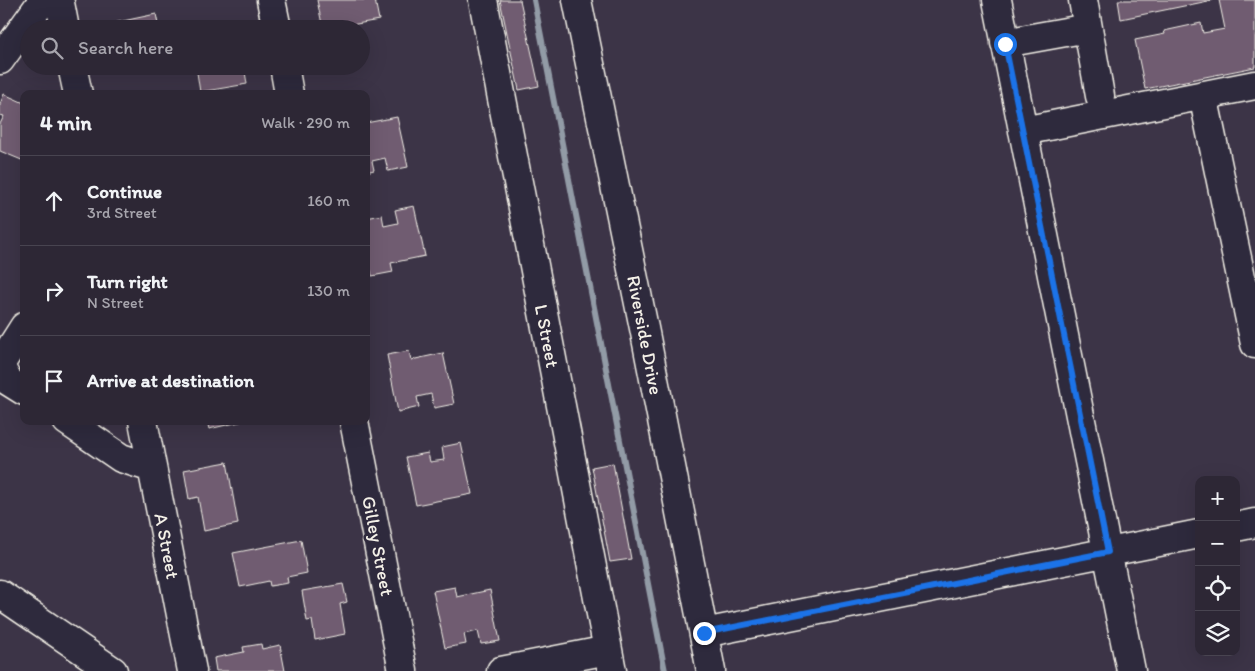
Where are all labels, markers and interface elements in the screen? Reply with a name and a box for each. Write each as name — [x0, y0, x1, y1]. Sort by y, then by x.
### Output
search box — [20, 20, 370, 75]
route start — [994, 33, 1017, 56]
icon: search — [38, 34, 66, 62]
text: Search here — [78, 36, 173, 59]
text: 4 min — [40, 110, 92, 135]
text: Walk · 290 m — [261, 113, 350, 132]
text: Continue — [87, 180, 162, 203]
icon: ahead — [40, 187, 68, 215]
text: 160 m — [307, 191, 350, 210]
text: 3rd Street — [87, 203, 157, 222]
text: Turn right — [87, 270, 168, 293]
street label: Riverside Drive — [622, 273, 668, 397]
icon: right — [40, 277, 68, 305]
text: 130 m — [307, 281, 350, 300]
text: N Street — [87, 293, 144, 312]
street label: L Street — [530, 302, 564, 370]
icon: arrive — [40, 367, 68, 395]
text: Arrive at destination — [87, 369, 254, 392]
map controls — [1195, 476, 1240, 656]
button: + — [1195, 476, 1240, 521]
street label: Gilley Street — [357, 494, 399, 598]
street label: A Street — [149, 511, 185, 581]
button: − — [1195, 521, 1240, 566]
button: locate — [1195, 566, 1240, 611]
button: layers — [1195, 611, 1240, 656]
route end — [693, 622, 716, 645]

